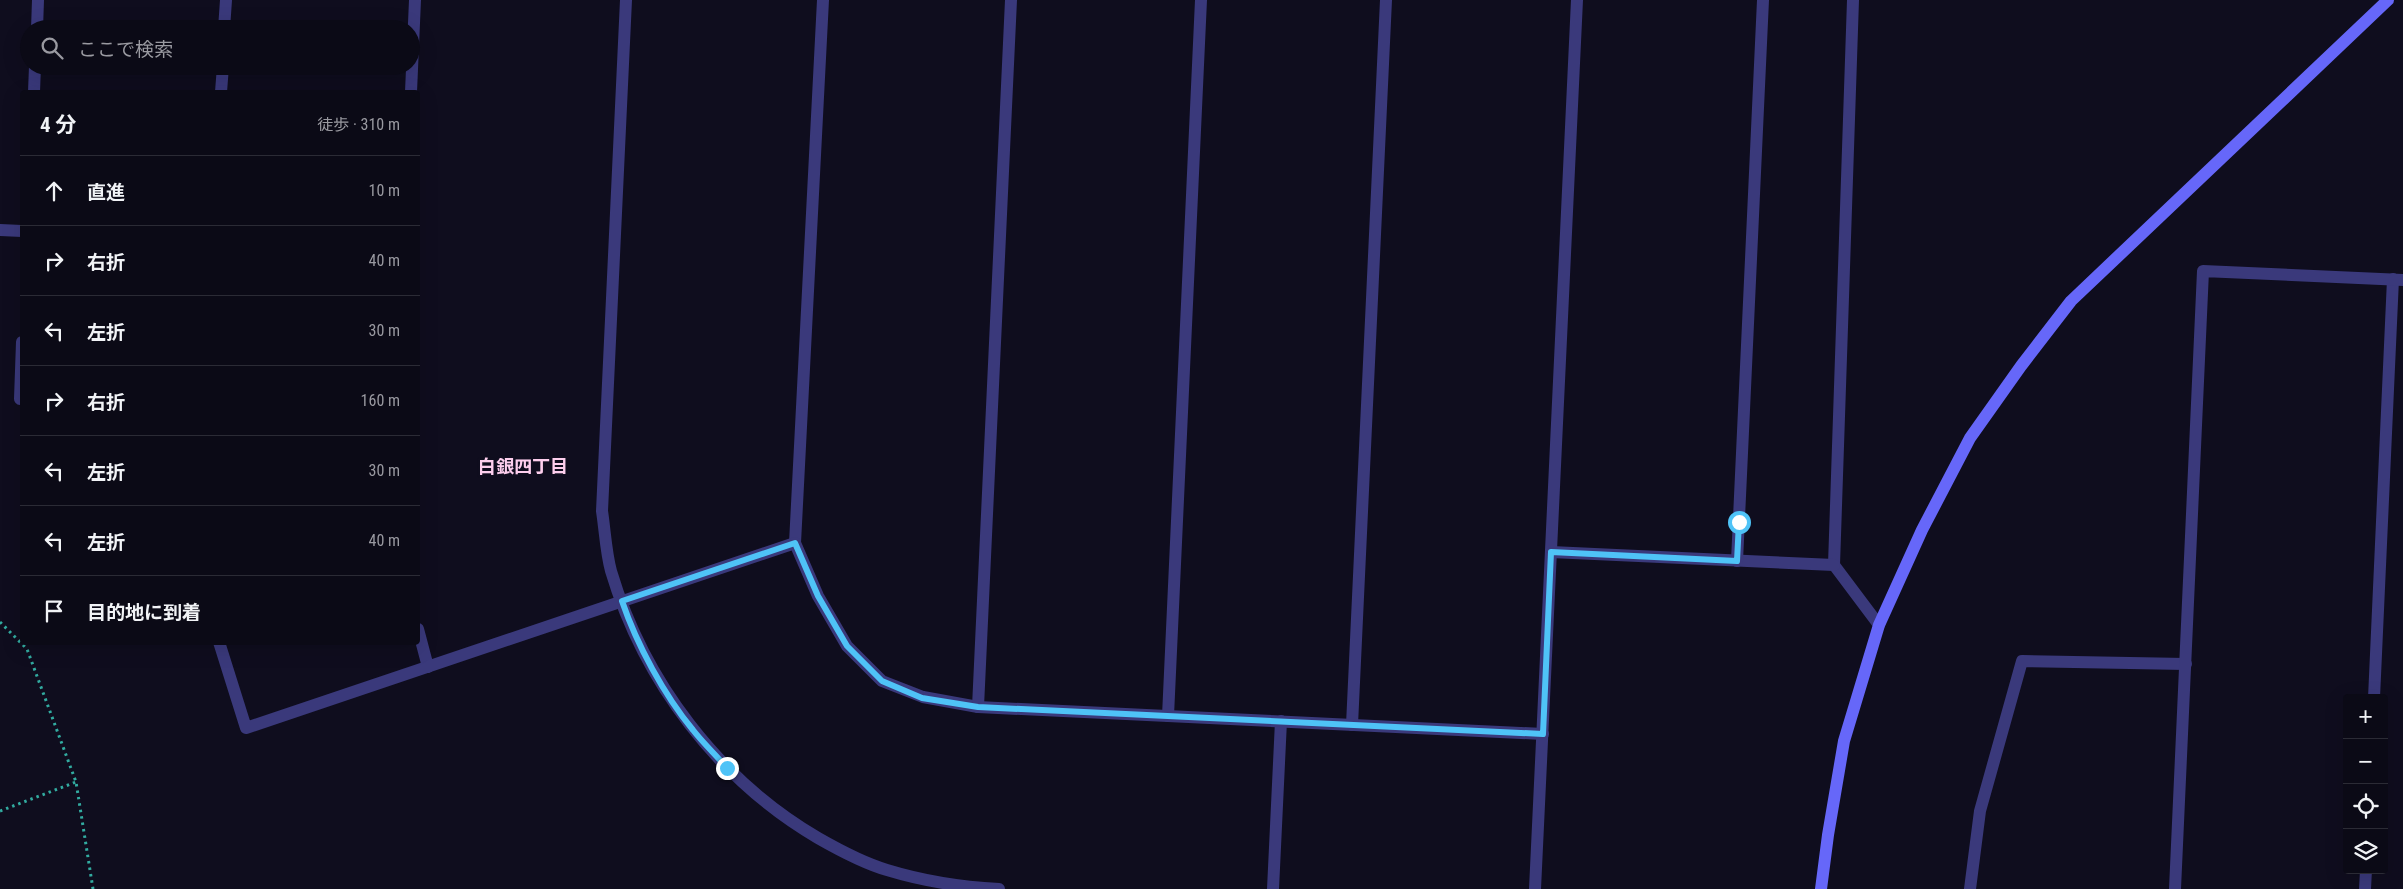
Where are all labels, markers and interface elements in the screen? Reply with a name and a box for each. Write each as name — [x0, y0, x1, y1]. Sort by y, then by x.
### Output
search box — [20, 20, 420, 75]
icon: search — [38, 34, 66, 62]
text: ここで検索 — [78, 38, 173, 61]
text: 4 分 — [40, 113, 76, 137]
text: 徒歩 · 310 m — [317, 115, 400, 134]
icon: ahead — [40, 177, 68, 205]
text: 直進 — [87, 181, 125, 204]
text: 10 m — [368, 181, 400, 200]
icon: right — [40, 247, 68, 275]
text: 右折 — [87, 251, 125, 274]
text: 40 m — [368, 251, 400, 270]
icon: left — [40, 317, 68, 345]
text: 左折 — [87, 321, 125, 344]
text: 30 m — [368, 321, 400, 340]
icon: right — [40, 387, 68, 415]
text: 右折 — [87, 391, 125, 414]
text: 160 m — [361, 391, 400, 410]
district label: 白銀四丁目 — [478, 456, 568, 477]
icon: left — [40, 457, 68, 485]
text: 左折 — [87, 461, 125, 484]
text: 30 m — [368, 461, 400, 480]
route start — [1728, 511, 1751, 534]
icon: left — [40, 527, 68, 555]
text: 左折 — [87, 531, 125, 554]
text: 40 m — [368, 531, 400, 550]
icon: arrive — [40, 597, 68, 625]
text: 目的地に到着 — [87, 601, 201, 624]
map controls — [2343, 694, 2388, 874]
button: + — [2343, 694, 2388, 739]
button: − — [2343, 739, 2388, 784]
route end — [716, 757, 739, 780]
button: locate — [2343, 784, 2388, 829]
button: layers — [2343, 829, 2388, 874]

